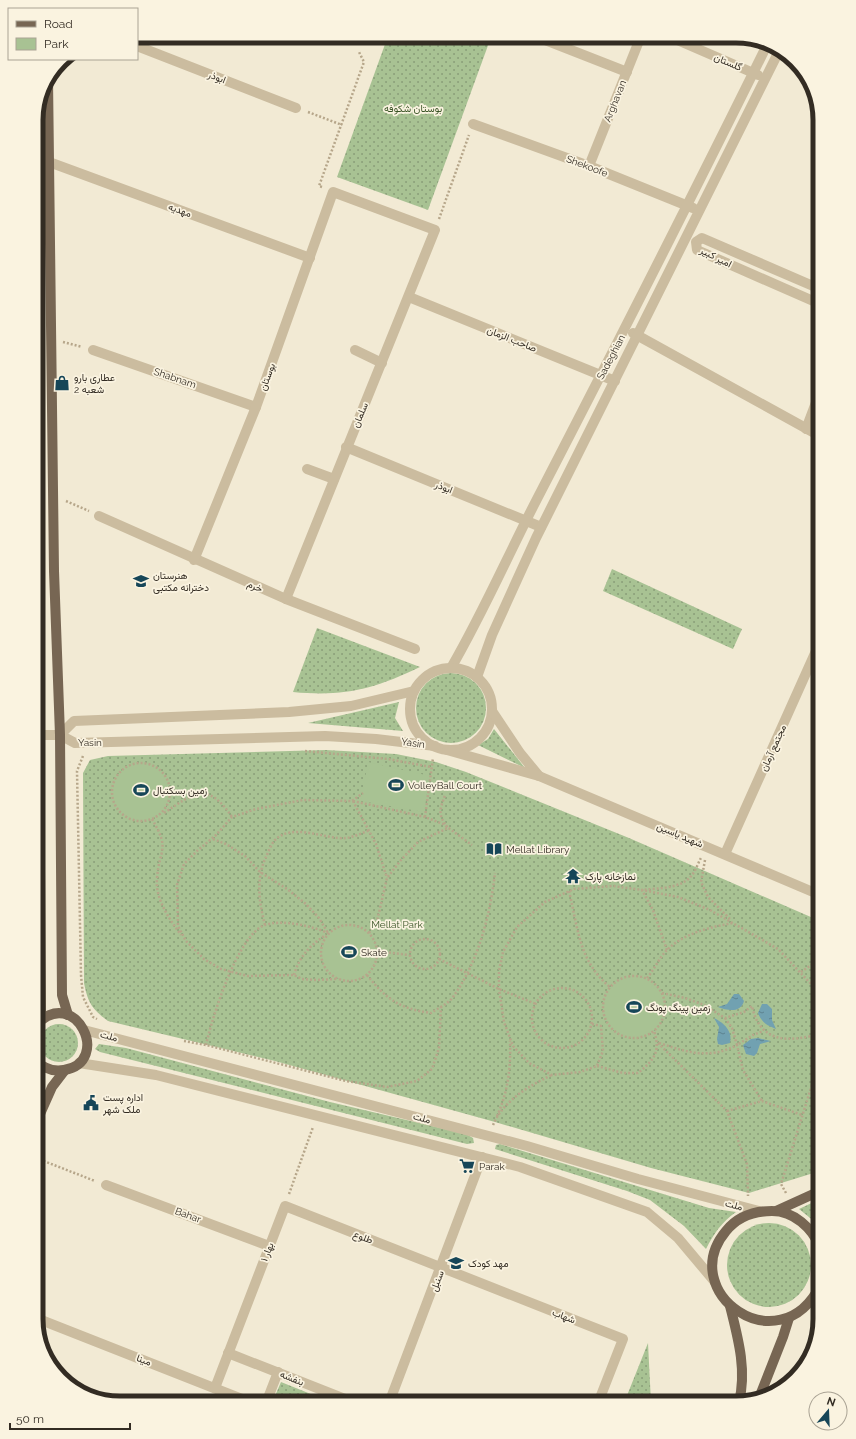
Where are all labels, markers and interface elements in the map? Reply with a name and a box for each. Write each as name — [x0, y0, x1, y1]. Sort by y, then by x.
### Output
legend — [8, 8, 138, 60]
text: Road — [44, 17, 73, 31]
text: Park — [44, 37, 69, 51]
street label: گلستان — [712, 51, 744, 73]
street label: ابوذر — [205, 68, 227, 86]
street label: Arghavan — [602, 78, 628, 123]
park label: بوستان شکوفه — [384, 103, 442, 115]
street label: Shekoofe — [565, 153, 609, 179]
street label: مهدیه — [167, 201, 193, 220]
street label: امیر کبیر — [697, 244, 734, 270]
street label: صاحب الزمان — [485, 324, 538, 355]
street label: Sadeghian — [595, 333, 627, 381]
street label: بوستان — [257, 362, 278, 393]
street label: Shabnam — [152, 366, 198, 390]
place label: عطاری بارو شعبه 2 — [74, 372, 115, 396]
shop icon: عطاری بارو شعبه 2 — [53, 374, 71, 392]
street label: سلمان — [350, 401, 370, 429]
street label: ابوذر — [432, 478, 454, 496]
place label: هنرستان دخترانه مکتبی — [153, 570, 209, 594]
school or university icon: هنرستان دخترانه مکتبی — [132, 572, 150, 590]
street label: خرم — [245, 578, 265, 595]
street label: مجتمع آرمان — [758, 723, 789, 773]
street label: Yasin — [400, 736, 426, 750]
street label: Yasin — [78, 737, 102, 748]
sports icon: VolleyBall Court — [387, 776, 405, 794]
place label: VolleyBall Court — [408, 780, 483, 791]
sports icon: زمین بسکتبال — [132, 781, 150, 799]
place label: زمین بسکتبال — [153, 785, 207, 797]
street label: شهید یاسین — [655, 820, 705, 851]
library icon: Mellat Library — [485, 840, 503, 858]
place label: Mellat Library — [506, 844, 570, 855]
temple icon: نمازخانه پارک — [564, 867, 582, 885]
place label: نمازخانه پارک — [585, 871, 636, 884]
park label: Mellat Park — [371, 919, 424, 930]
sports icon: Skate — [340, 943, 358, 961]
place label: Skate — [361, 947, 387, 958]
sports icon: زمین پینگ پونگ — [625, 998, 643, 1016]
place label: زمین پینگ پونگ — [646, 1002, 711, 1015]
street label: ملت — [99, 1028, 119, 1044]
place label: اداره پست ملک شهر — [102, 1092, 143, 1116]
public building icon: اداره پست ملک شهر — [82, 1094, 100, 1112]
street label: ملت — [412, 1110, 432, 1126]
supermarket icon: Parak — [458, 1157, 476, 1175]
place label: Parak — [479, 1161, 506, 1172]
street label: ملت — [724, 1197, 744, 1213]
street label: Bahar — [173, 1205, 203, 1225]
street label: طلوع — [351, 1228, 375, 1247]
street label: بهار ۱ — [258, 1241, 277, 1263]
school or university icon: مهد کودک — [447, 1254, 465, 1272]
place label: مهد کودک — [468, 1258, 509, 1270]
street label: سنبل — [428, 1269, 447, 1293]
street label: شهاب — [550, 1306, 577, 1327]
street label: مینا — [135, 1352, 153, 1369]
street label: بنفشه — [278, 1368, 306, 1389]
north arrow — [808, 1391, 848, 1431]
text: N — [825, 1395, 837, 1410]
scale bar — [10, 1405, 130, 1431]
text: 50 m — [16, 1412, 44, 1426]

